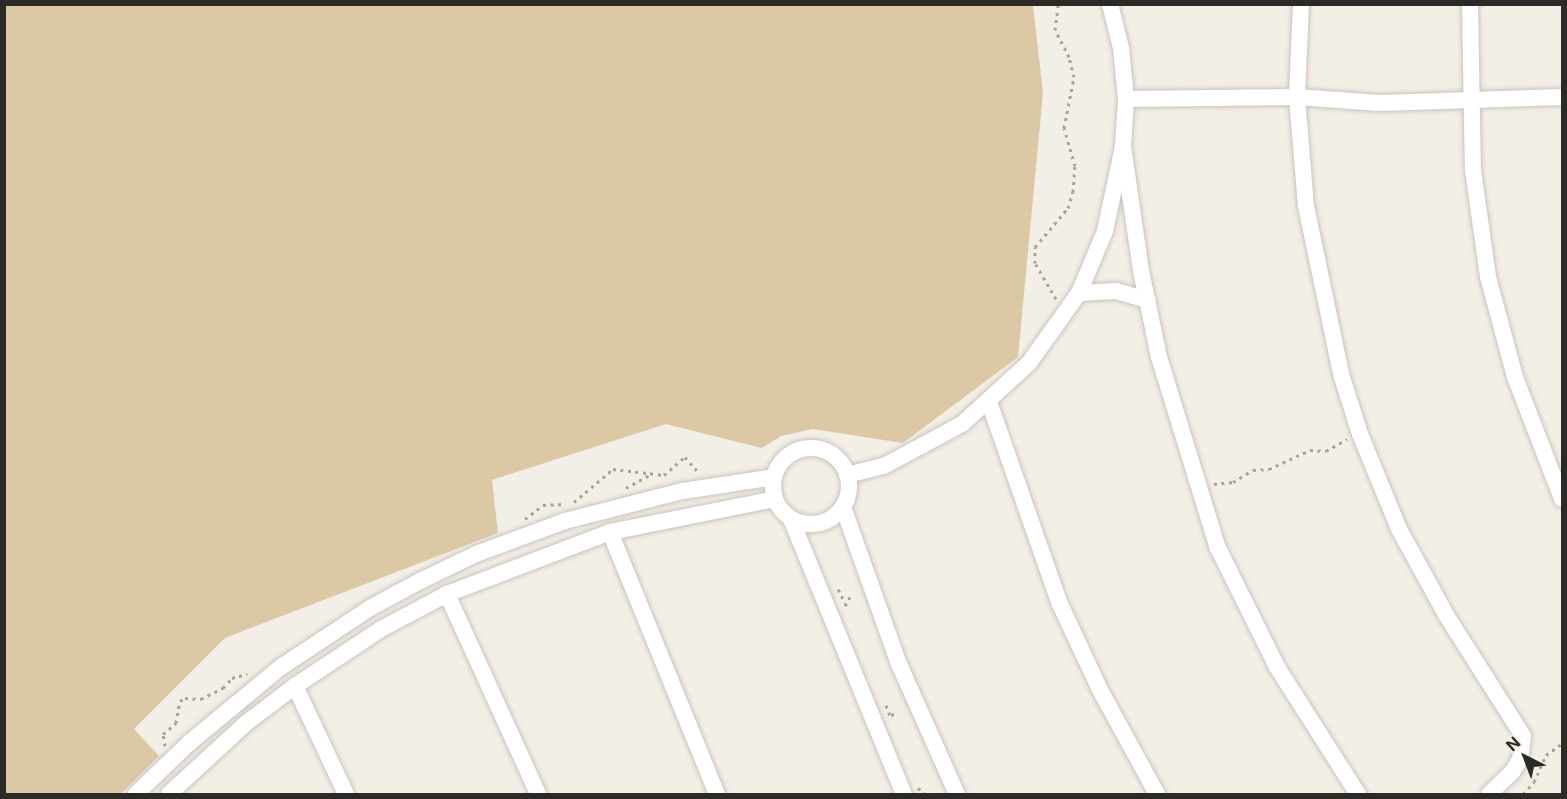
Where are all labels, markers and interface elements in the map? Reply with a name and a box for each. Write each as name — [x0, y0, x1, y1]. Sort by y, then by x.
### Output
north arrow — [1495, 727, 1555, 787]
text: N — [1502, 732, 1524, 755]

